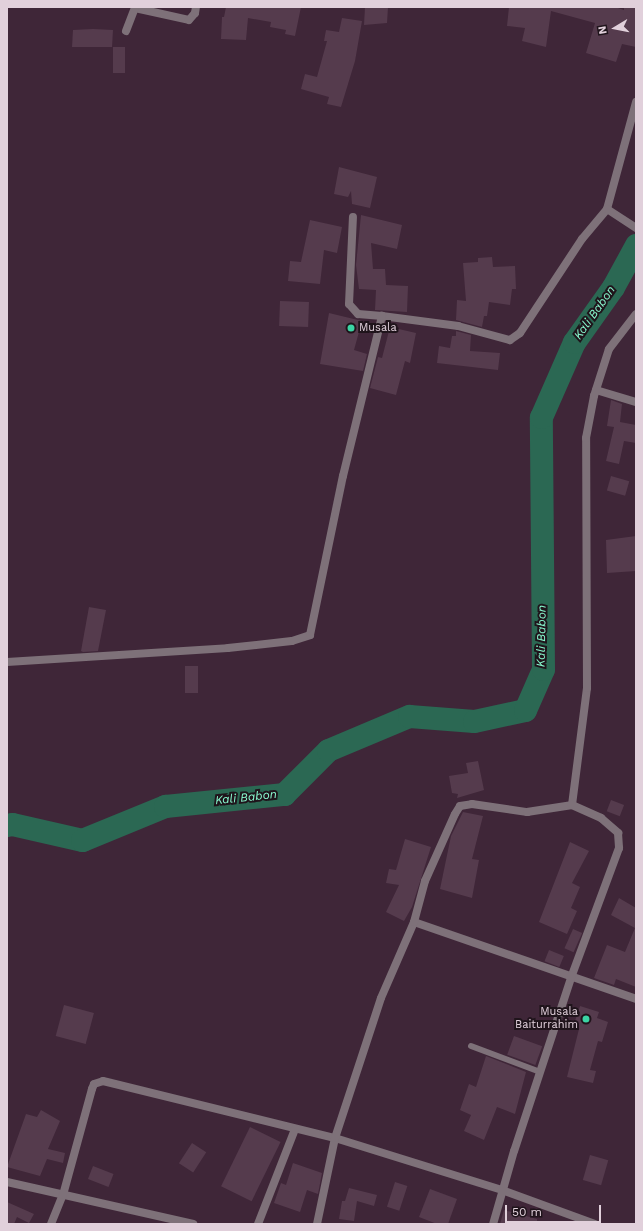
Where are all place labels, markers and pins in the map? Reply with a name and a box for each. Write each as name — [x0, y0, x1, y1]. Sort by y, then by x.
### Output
place label: Musala — [359, 321, 397, 335]
marker: Musala — [346, 323, 356, 333]
place label: Musala Baiturrahim — [515, 1006, 578, 1032]
marker: Musala Baiturrahim — [581, 1014, 591, 1024]

